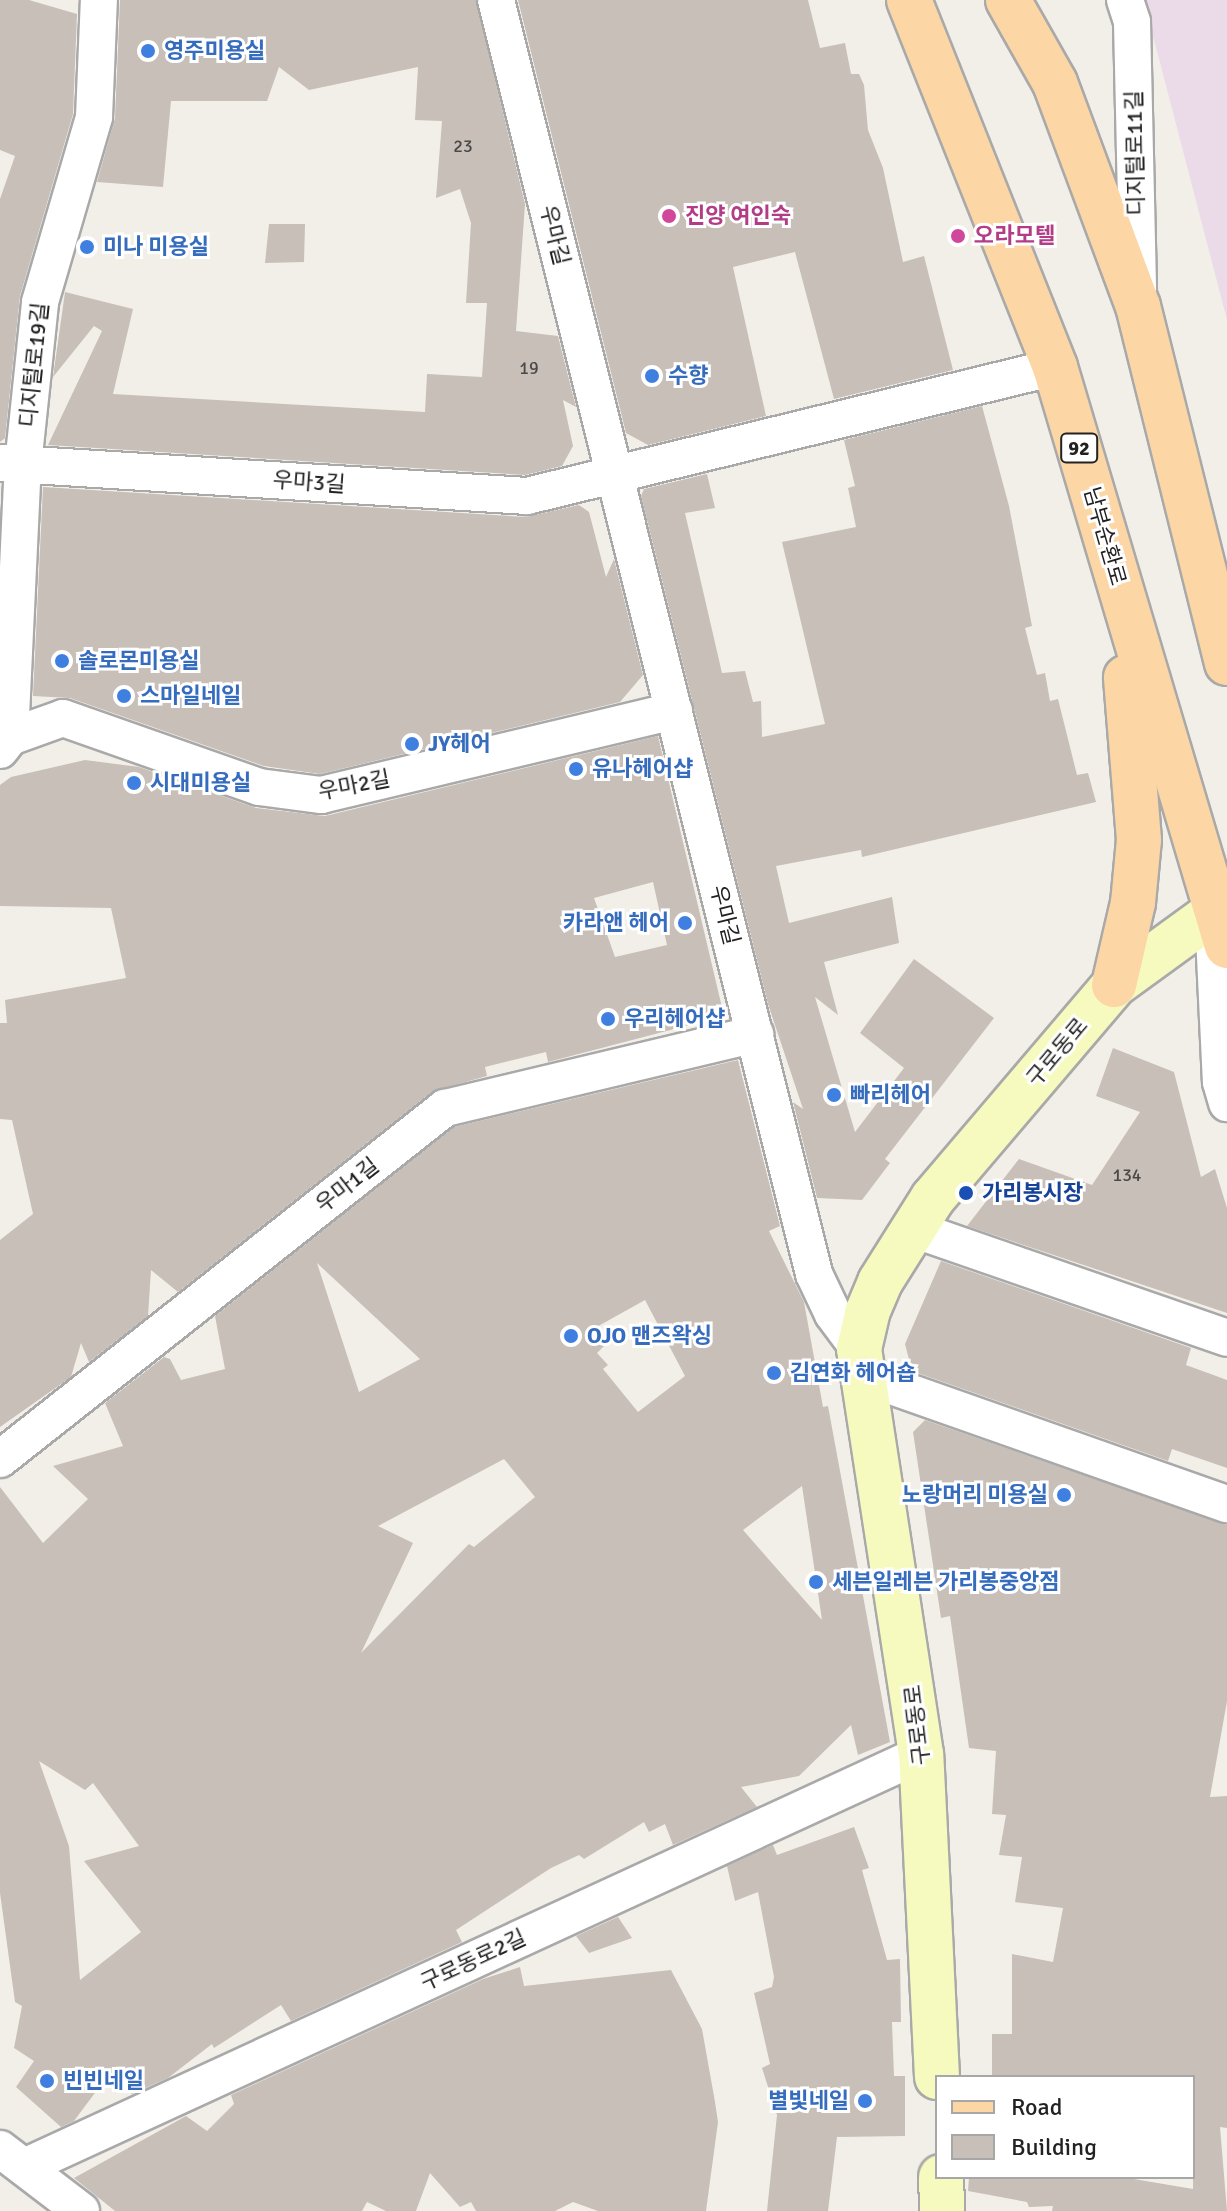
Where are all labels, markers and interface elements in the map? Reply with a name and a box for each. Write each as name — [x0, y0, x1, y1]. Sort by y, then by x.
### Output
place label: 영주미용실 — [164, 38, 265, 64]
marker: 영주미용실 — [139, 42, 157, 60]
street label: 디지털로11길 — [1121, 90, 1149, 216]
house number: 23 — [453, 135, 473, 157]
street label: 우마길 — [535, 202, 575, 268]
place label: 진양 여인숙 — [685, 203, 791, 229]
marker: 진양 여인숙 — [660, 207, 678, 225]
place label: 오라모텔 — [974, 223, 1055, 249]
marker: 오라모텔 — [949, 227, 967, 245]
place label: 미나 미용실 — [103, 234, 209, 260]
marker: 미나 미용실 — [78, 238, 96, 256]
street label: 디지털로19길 — [14, 301, 54, 429]
house number: 19 — [519, 357, 539, 379]
place label: 수향 — [668, 363, 708, 389]
marker: 수향 — [643, 367, 661, 385]
road number: 92 — [1059, 432, 1099, 464]
street label: 우마3길 — [272, 466, 346, 498]
street label: 남부순환로 — [1078, 484, 1132, 588]
place label: 솔로몬미용실 — [78, 648, 199, 674]
marker: 솔로몬미용실 — [53, 652, 71, 670]
place label: 스마일네일 — [140, 683, 241, 709]
marker: 스마일네일 — [115, 687, 133, 705]
place label: JY헤어 — [428, 731, 491, 757]
marker: JY헤어 — [403, 735, 421, 753]
place label: 유나헤어샵 — [592, 756, 693, 782]
marker: 유나헤어샵 — [567, 760, 585, 778]
street label: 우마2길 — [316, 765, 392, 805]
place label: 시대미용실 — [150, 770, 251, 796]
marker: 시대미용실 — [125, 774, 143, 792]
street label: 우마길 — [705, 882, 745, 948]
place label: 카라앤 헤어 — [563, 910, 669, 936]
marker: 카라앤 헤어 — [676, 914, 694, 932]
place label: 우리헤어샵 — [624, 1006, 725, 1032]
marker: 우리헤어샵 — [599, 1010, 617, 1028]
street label: 구로동로 — [1021, 1013, 1093, 1091]
place label: 빠리헤어 — [850, 1082, 931, 1108]
marker: 빠리헤어 — [825, 1086, 843, 1104]
street label: 우마1길 — [310, 1152, 384, 1218]
house number: 134 — [1112, 1164, 1142, 1186]
place label: 가리봉시장 — [982, 1180, 1083, 1206]
marker: 가리봉시장 — [957, 1184, 975, 1202]
place label: OJO 맨즈왁싱 — [587, 1323, 712, 1349]
marker: OJO 맨즈왁싱 — [562, 1327, 580, 1345]
place label: 김연화 헤어숍 — [790, 1360, 916, 1386]
marker: 김연화 헤어숍 — [765, 1364, 783, 1382]
place label: 노랑머리 미용실 — [901, 1482, 1048, 1508]
marker: 노랑머리 미용실 — [1055, 1486, 1073, 1504]
place label: 세븐일레븐 가리봉중앙점 — [832, 1569, 1059, 1595]
marker: 세븐일레븐 가리봉중앙점 — [807, 1573, 825, 1591]
street label: 구로동로 — [899, 1683, 935, 1767]
street label: 구로동로2길 — [416, 1924, 530, 1996]
place label: 빈빈네일 — [63, 2068, 144, 2094]
marker: 빈빈네일 — [38, 2072, 56, 2090]
legend — [935, 2075, 1195, 2179]
place label: 별빛네일 — [768, 2088, 849, 2114]
marker: 별빛네일 — [856, 2092, 874, 2110]
text: Road — [1011, 2092, 1062, 2122]
text: Building — [1011, 2132, 1097, 2162]

